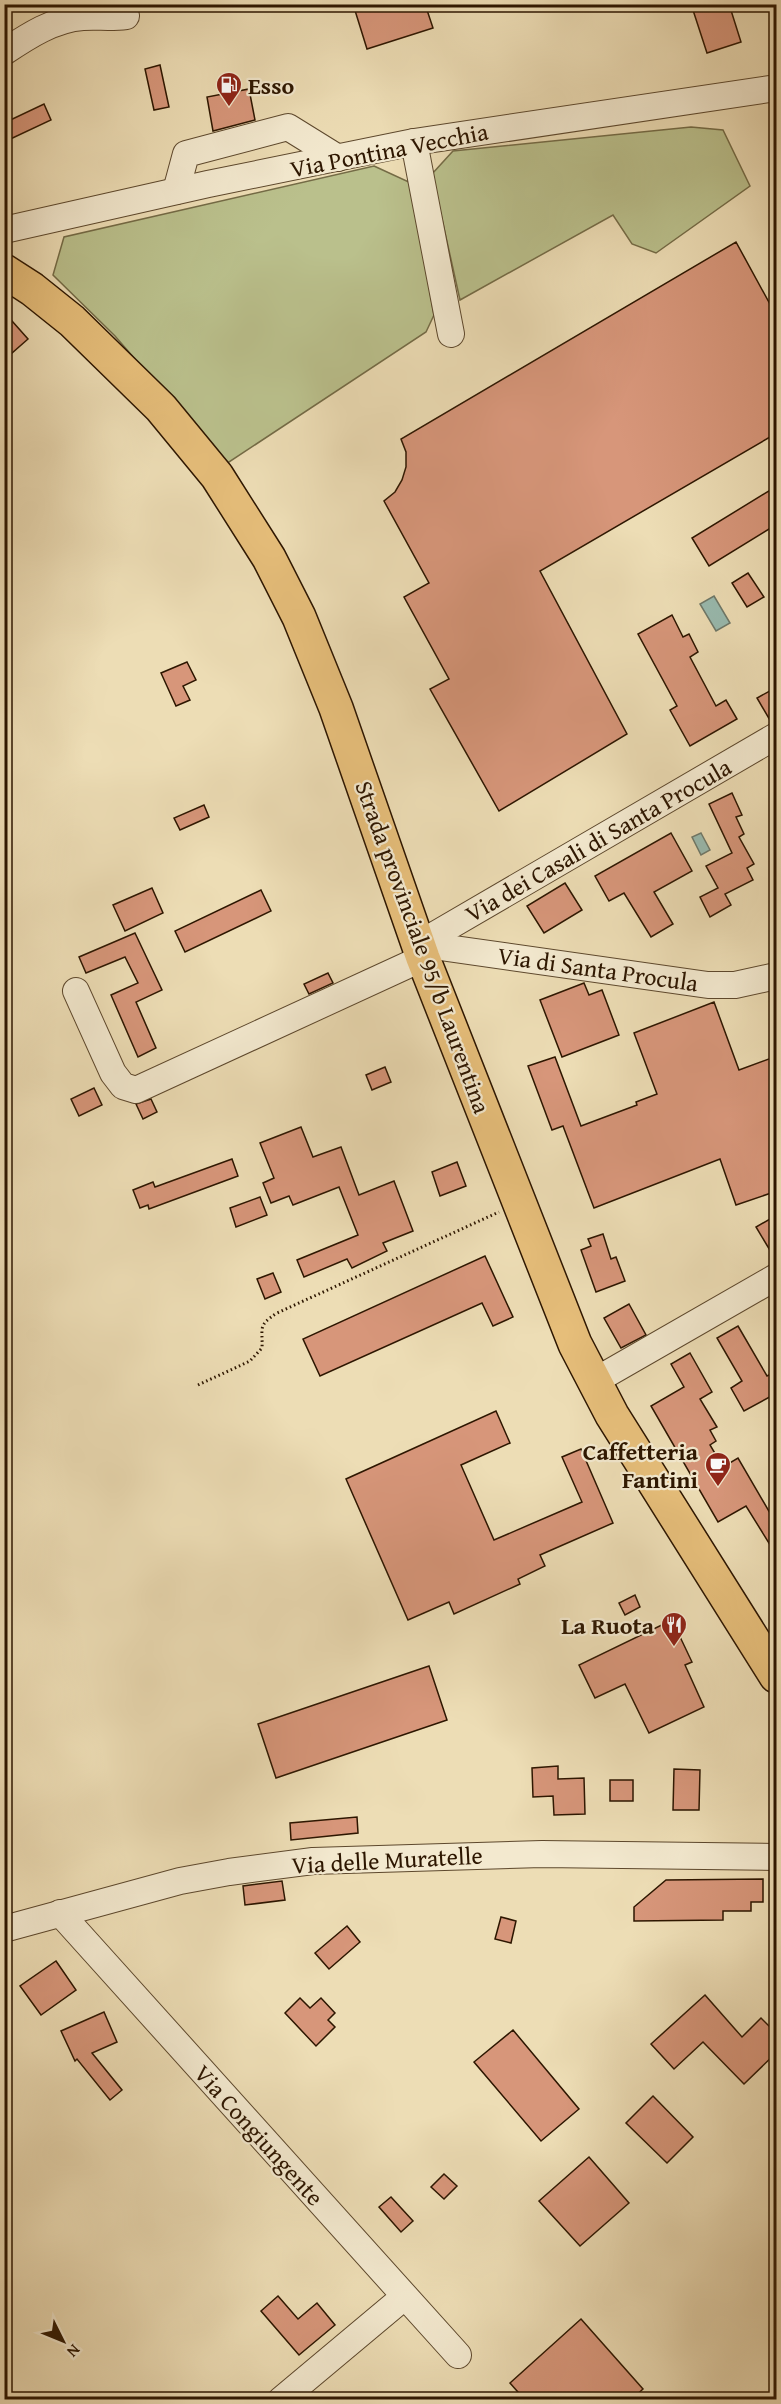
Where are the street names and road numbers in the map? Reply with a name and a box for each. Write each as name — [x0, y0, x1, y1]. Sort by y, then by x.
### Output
street label: Via Pontina Vecchia — [287, 114, 492, 186]
street label: Via dei Casali di Santa Procula — [458, 749, 738, 931]
street label: Strada provinciale 95/b Laurentina — [346, 776, 500, 1119]
street label: Via di Santa Procula — [496, 938, 701, 1000]
street label: Via delle Muratelle — [291, 1838, 483, 1882]
street label: Via Congiungente — [186, 2057, 332, 2213]

